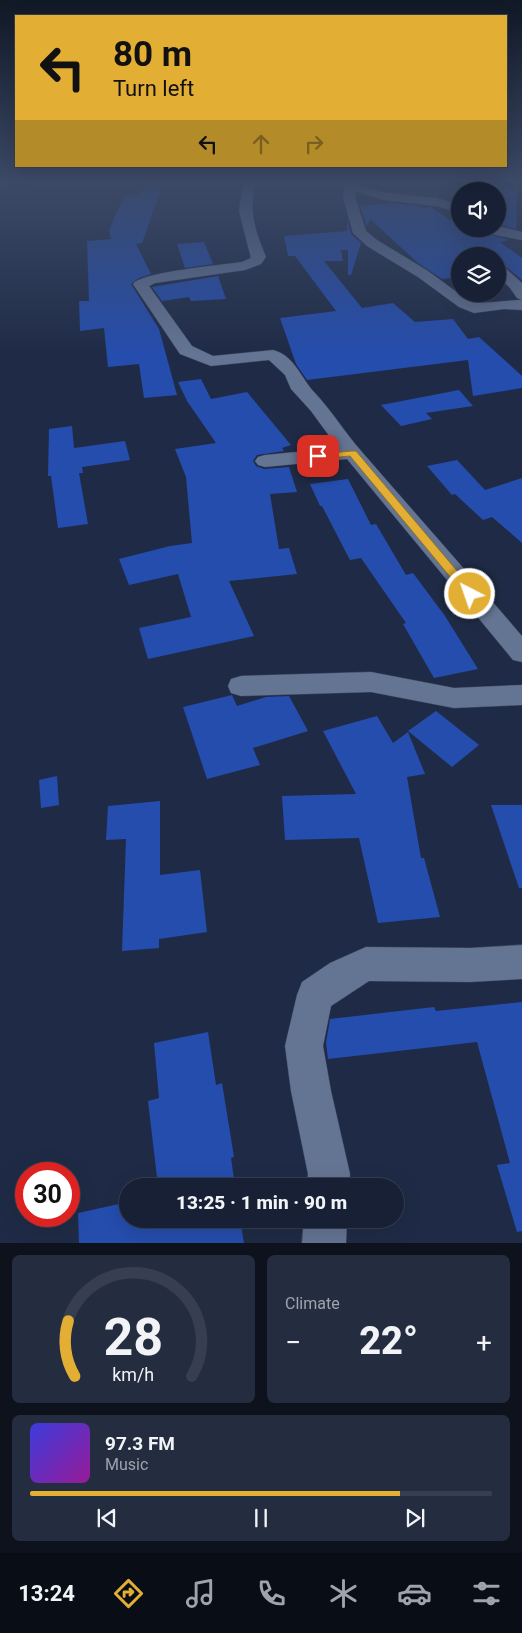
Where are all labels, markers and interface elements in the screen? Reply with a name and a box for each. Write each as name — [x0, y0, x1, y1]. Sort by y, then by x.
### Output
text: 80 m — [113, 34, 192, 75]
icon: left — [30, 35, 95, 100]
text: Turn left — [113, 76, 194, 101]
icon: left — [194, 130, 222, 158]
icon: ahead — [247, 130, 275, 158]
icon: right — [300, 130, 328, 158]
map controls — [451, 182, 506, 302]
button: sound — [451, 182, 506, 237]
button: layers — [451, 247, 506, 302]
pin — [297, 435, 339, 477]
icon: arrive — [304, 442, 332, 470]
position arrow — [443, 567, 495, 619]
speed limit sign: 30 — [15, 1162, 80, 1227]
text: 13:25 · 1 min · 90 m — [176, 1191, 347, 1214]
text: Climate — [285, 1294, 340, 1313]
text: 28 — [104, 1307, 163, 1368]
text: 22° — [359, 1319, 418, 1363]
text: − — [285, 1326, 301, 1359]
text: + — [476, 1326, 492, 1359]
text: km/h — [113, 1364, 154, 1385]
text: 97.3 FM — [105, 1432, 175, 1455]
text: Music — [105, 1455, 148, 1474]
icon: previous — [93, 1504, 121, 1532]
icon: pause — [247, 1504, 275, 1532]
icon: next — [401, 1504, 429, 1532]
icon: directions — [111, 1576, 146, 1611]
icon: music — [183, 1576, 218, 1611]
icon: phone — [254, 1576, 289, 1611]
icon: climate — [326, 1576, 361, 1611]
icon: car — [397, 1576, 432, 1611]
icon: filters — [469, 1576, 504, 1611]
text: 13:24 — [18, 1581, 75, 1606]

